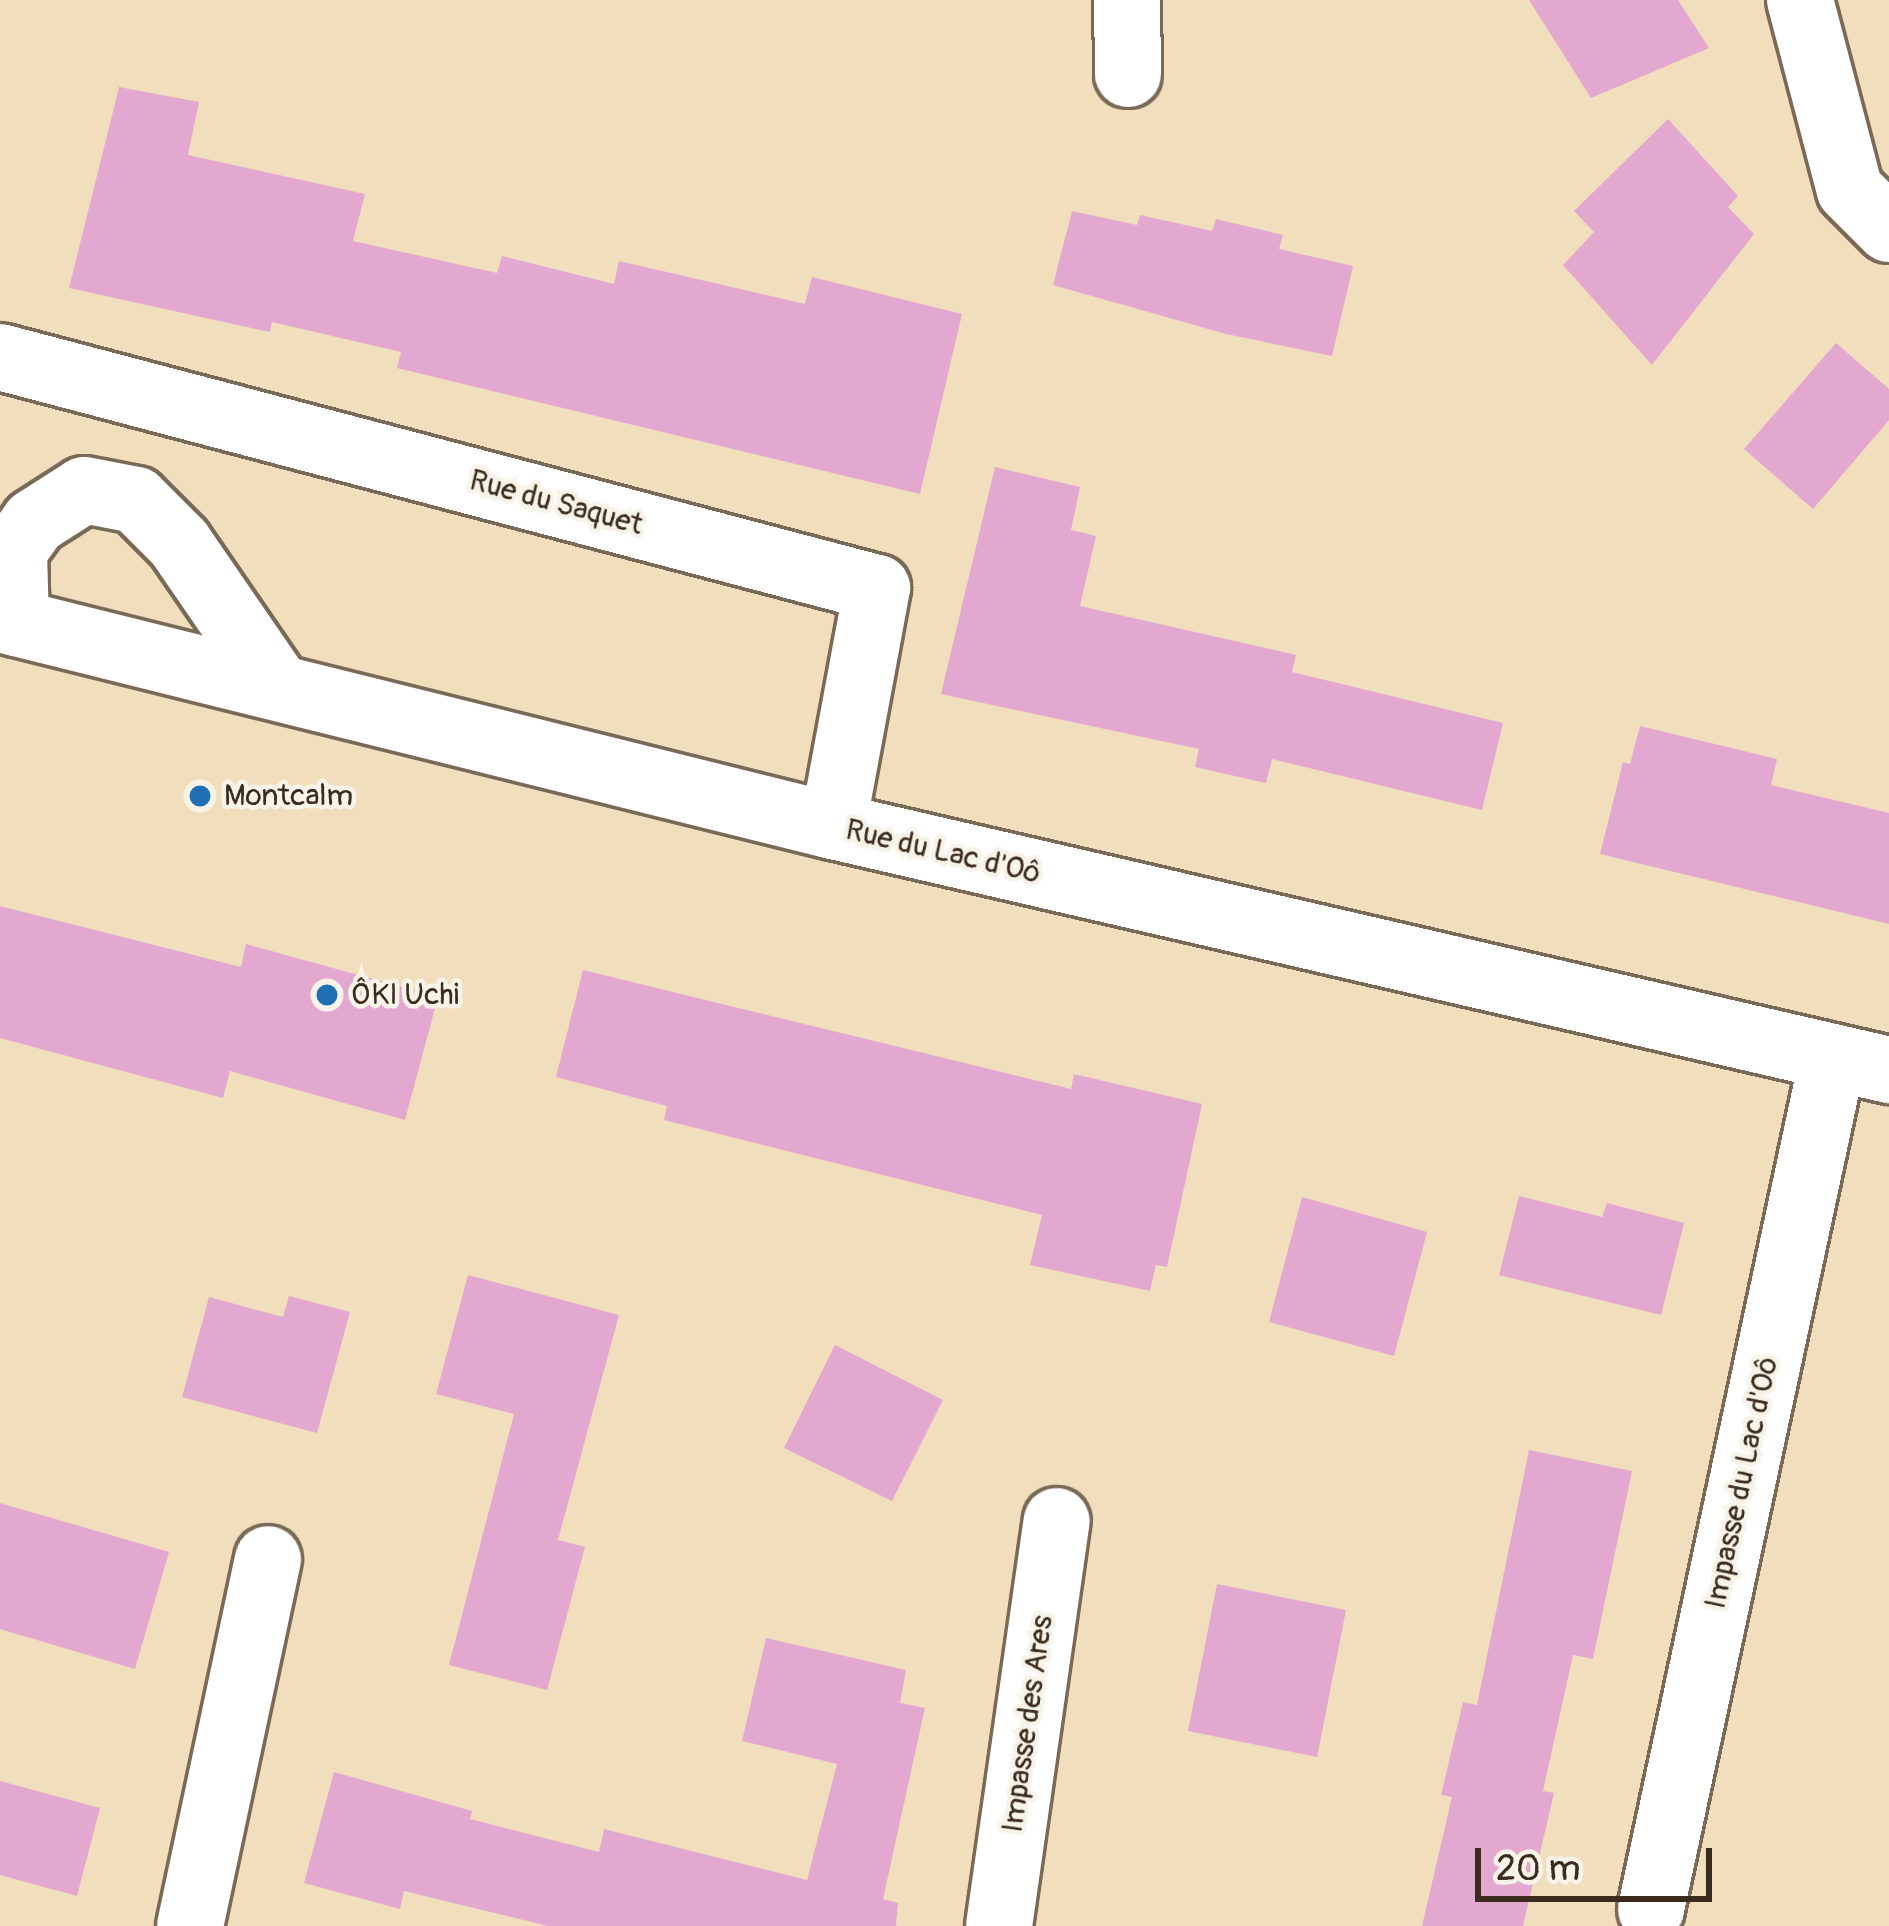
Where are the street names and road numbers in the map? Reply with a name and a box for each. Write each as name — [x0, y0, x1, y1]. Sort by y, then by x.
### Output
street label: Rue du Saquet — [466, 463, 646, 543]
street label: Rue du Lac d'Oô — [842, 812, 1044, 892]
street label: Impasse du Lac d'Oô — [1698, 1354, 1786, 1612]
street label: Impasse des Ares — [995, 1613, 1061, 1835]

